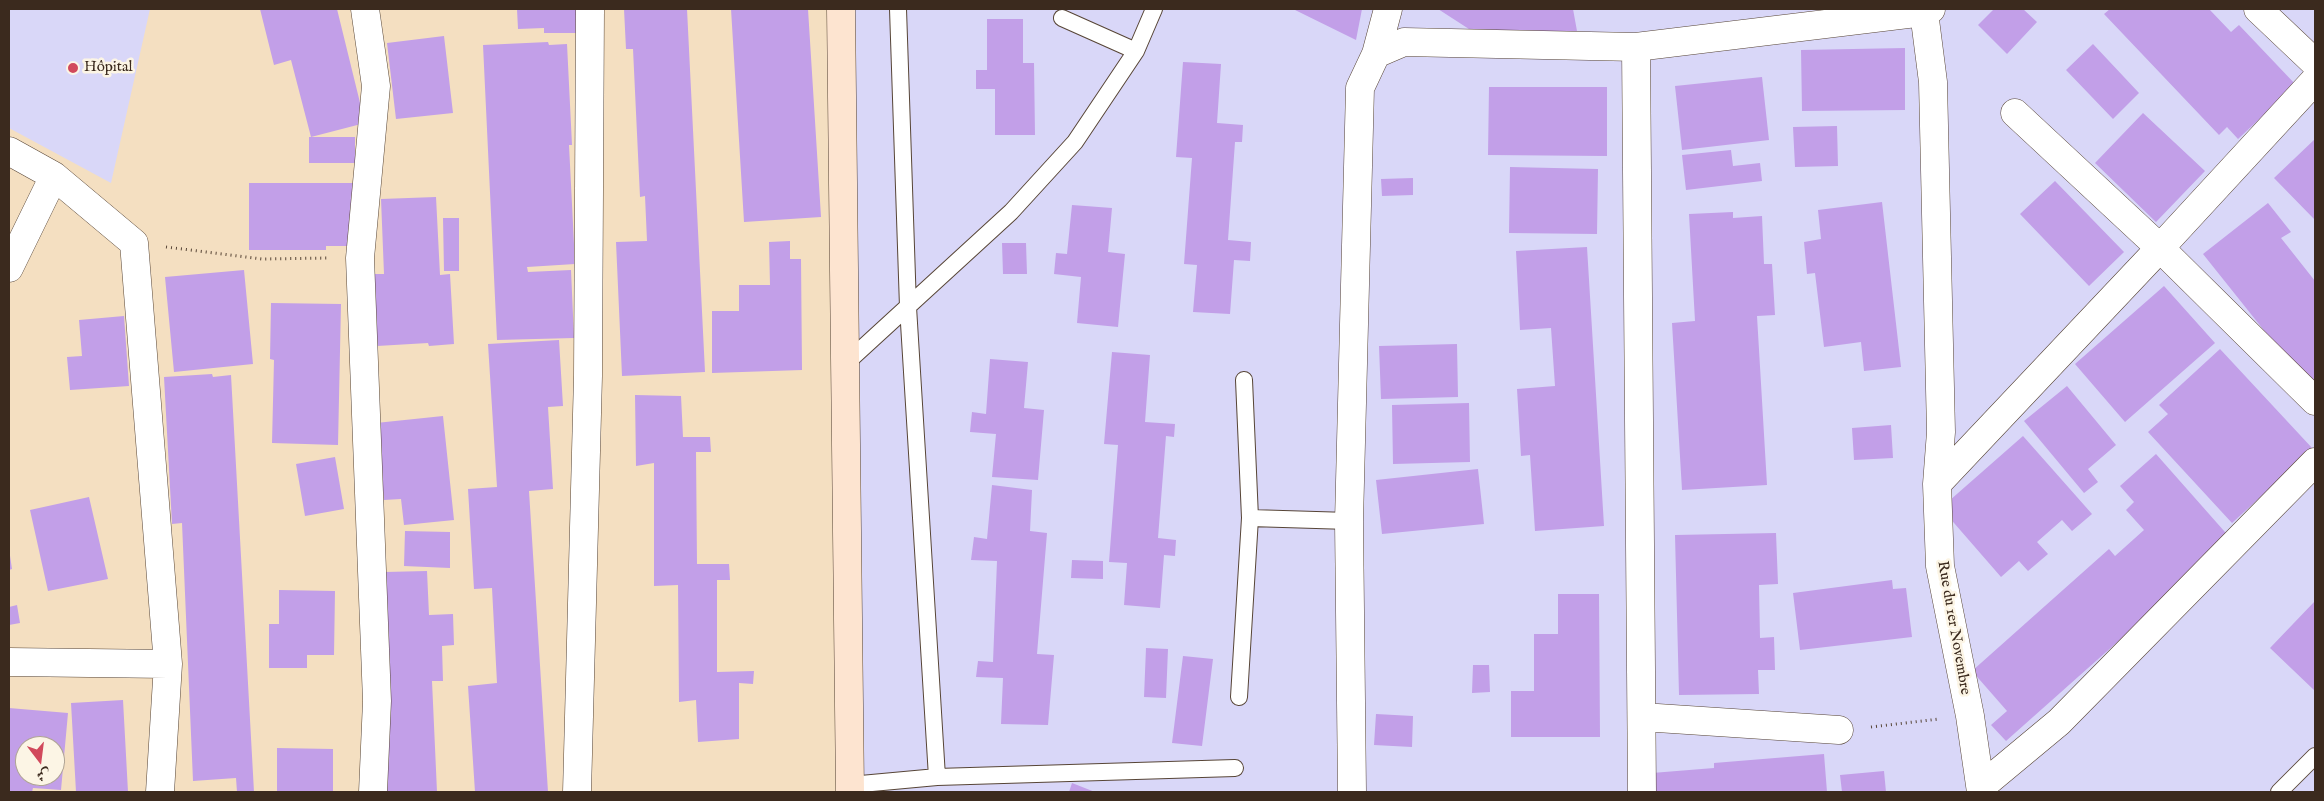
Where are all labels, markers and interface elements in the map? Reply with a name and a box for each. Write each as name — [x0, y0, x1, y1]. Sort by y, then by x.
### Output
place label: Hôpital — [84, 59, 133, 77]
marker: Hôpital — [66, 61, 80, 75]
street label: Rue du 1er Novembre — [1932, 560, 1974, 696]
north arrow — [15, 736, 65, 786]
text: ش — [35, 764, 53, 785]

